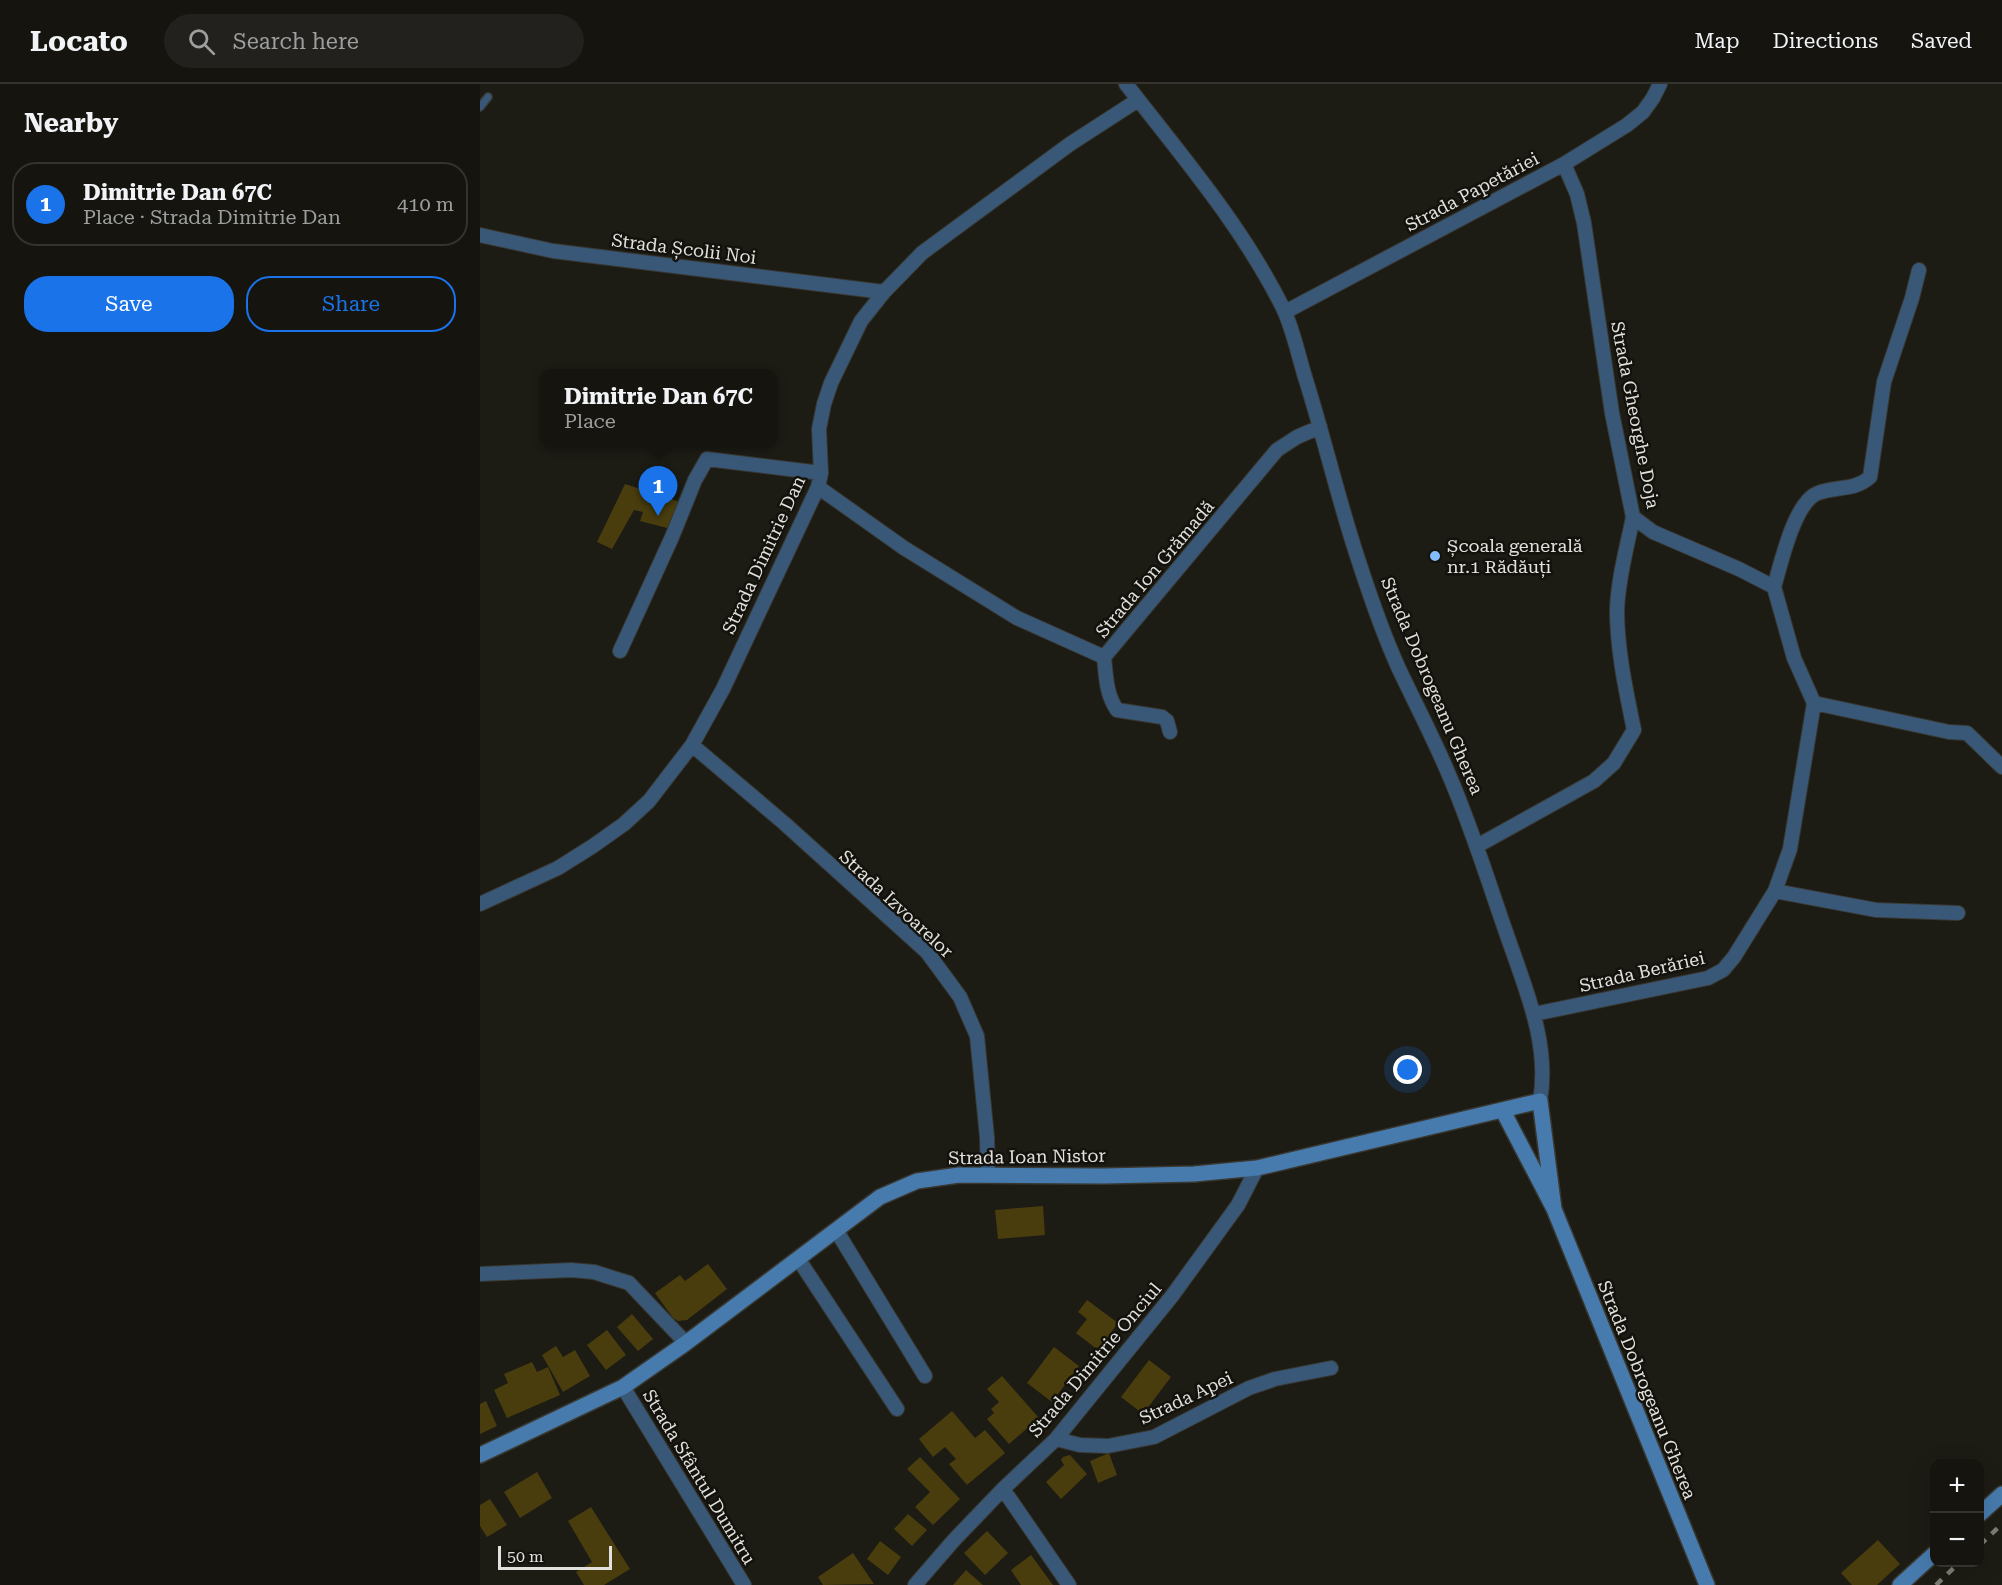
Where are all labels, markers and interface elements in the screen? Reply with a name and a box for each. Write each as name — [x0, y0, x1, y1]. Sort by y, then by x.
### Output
search box — [164, 14, 584, 68]
text: Locato — [30, 25, 128, 58]
icon: search — [185, 25, 218, 58]
text: Search here — [233, 29, 359, 54]
text: Map — [1695, 29, 1739, 53]
text: Directions — [1772, 29, 1878, 53]
text: Saved — [1911, 29, 1972, 53]
text: Nearby — [24, 108, 118, 138]
street label: Strada Papetăriei — [1401, 147, 1542, 236]
text: Dimitrie Dan 67C — [83, 180, 272, 205]
text: 1 — [40, 192, 51, 216]
text: 410 m — [397, 192, 454, 216]
text: Place · Strada Dimitrie Dan — [83, 205, 341, 229]
street label: Strada Școlii Noi — [610, 229, 758, 269]
button: Save — [24, 276, 234, 332]
button: Share — [246, 276, 456, 332]
street label: Strada Gheorghe Doja — [1607, 319, 1664, 511]
popup — [540, 369, 777, 447]
text: Dimitrie Dan 67C — [564, 384, 753, 409]
text: Place — [564, 409, 616, 433]
pin: 1 — [638, 466, 678, 516]
street label: Strada Dimitrie Dan — [718, 472, 810, 637]
street label: Strada Ion Grămadă — [1091, 496, 1218, 642]
place label: Școala generală nr.1 Rădăuți — [1447, 535, 1583, 578]
marker: Școala generală nr.1 Rădăuți — [1428, 549, 1442, 563]
street label: Strada Dobrogeanu Gherea — [1377, 574, 1488, 798]
street label: Strada Izvoarelor — [835, 846, 957, 962]
street label: Strada Berăriei — [1577, 947, 1707, 996]
your location — [1393, 1055, 1422, 1084]
street label: Strada Ioan Nistor — [948, 1145, 1106, 1168]
street label: Strada Dobrogeanu Gherea — [1594, 1277, 1701, 1502]
street label: Strada Dimitrie Onciul — [1024, 1278, 1166, 1441]
street label: Strada Apei — [1136, 1367, 1236, 1428]
street label: Strada Sfântul Dumitru — [639, 1385, 760, 1568]
map controls — [1930, 1459, 1984, 1567]
button: + — [1930, 1459, 1984, 1513]
button: − — [1930, 1513, 1984, 1567]
scale bar — [498, 1543, 612, 1570]
text: 50 m — [507, 1547, 544, 1566]

